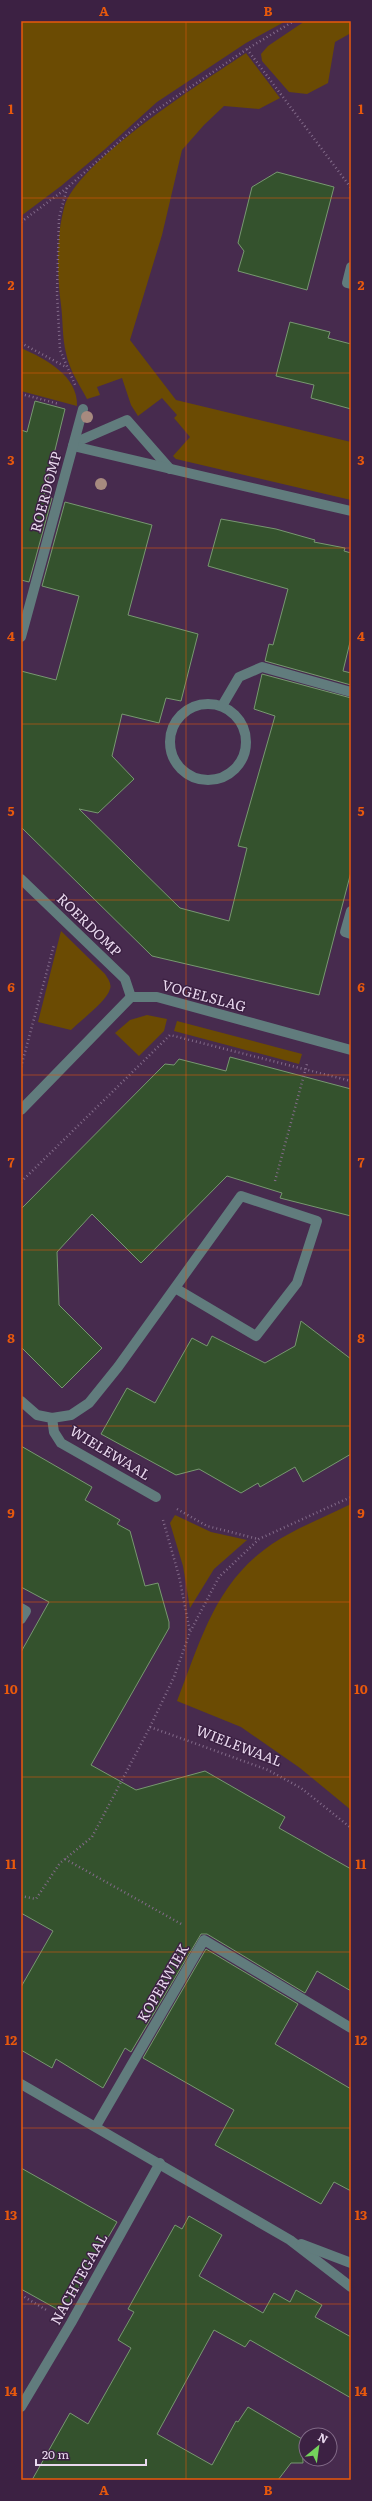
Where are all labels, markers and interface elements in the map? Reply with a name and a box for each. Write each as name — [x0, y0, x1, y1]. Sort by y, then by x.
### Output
text: A — [99, 1, 109, 20]
text: B — [264, 1, 273, 20]
text: 1 — [8, 99, 14, 118]
text: 1 — [358, 99, 364, 118]
text: 2 — [8, 275, 15, 294]
text: 2 — [358, 275, 365, 294]
street label: ROERDOMP — [25, 449, 66, 534]
text: 3 — [7, 450, 15, 469]
text: 3 — [357, 450, 365, 469]
text: 4 — [7, 626, 15, 645]
text: 4 — [357, 626, 365, 645]
text: 5 — [7, 801, 15, 820]
text: 5 — [357, 801, 365, 820]
street label: ROERDOMP — [53, 888, 127, 961]
street label: VOGELSLAG — [160, 974, 249, 1016]
text: 6 — [7, 977, 15, 996]
text: 6 — [357, 977, 365, 996]
text: 7 — [7, 1152, 15, 1171]
text: 7 — [357, 1152, 365, 1171]
text: 8 — [7, 1328, 15, 1347]
text: 8 — [357, 1328, 365, 1347]
street label: WIELEWAAL — [66, 1420, 155, 1484]
text: 9 — [7, 1503, 15, 1522]
text: 9 — [357, 1503, 365, 1522]
text: 10 — [4, 1679, 18, 1698]
text: 10 — [354, 1679, 368, 1698]
street label: WIELEWAAL — [193, 1719, 286, 1771]
text: 11 — [6, 1854, 17, 1873]
text: 11 — [356, 1854, 367, 1873]
street label: KOPERWIEK — [132, 1939, 193, 2025]
text: 12 — [5, 2030, 17, 2049]
text: 12 — [355, 2030, 367, 2049]
text: 13 — [5, 2205, 17, 2224]
text: 13 — [355, 2205, 367, 2224]
street label: NACHTEGAAL — [45, 2229, 112, 2328]
text: 14 — [5, 2381, 18, 2400]
text: 14 — [355, 2381, 368, 2400]
north arrow — [298, 2427, 338, 2467]
text: N — [315, 2428, 331, 2447]
scale bar — [36, 2441, 146, 2467]
text: 20 m — [42, 2445, 69, 2463]
text: A — [99, 2480, 109, 2499]
text: B — [264, 2480, 273, 2499]

